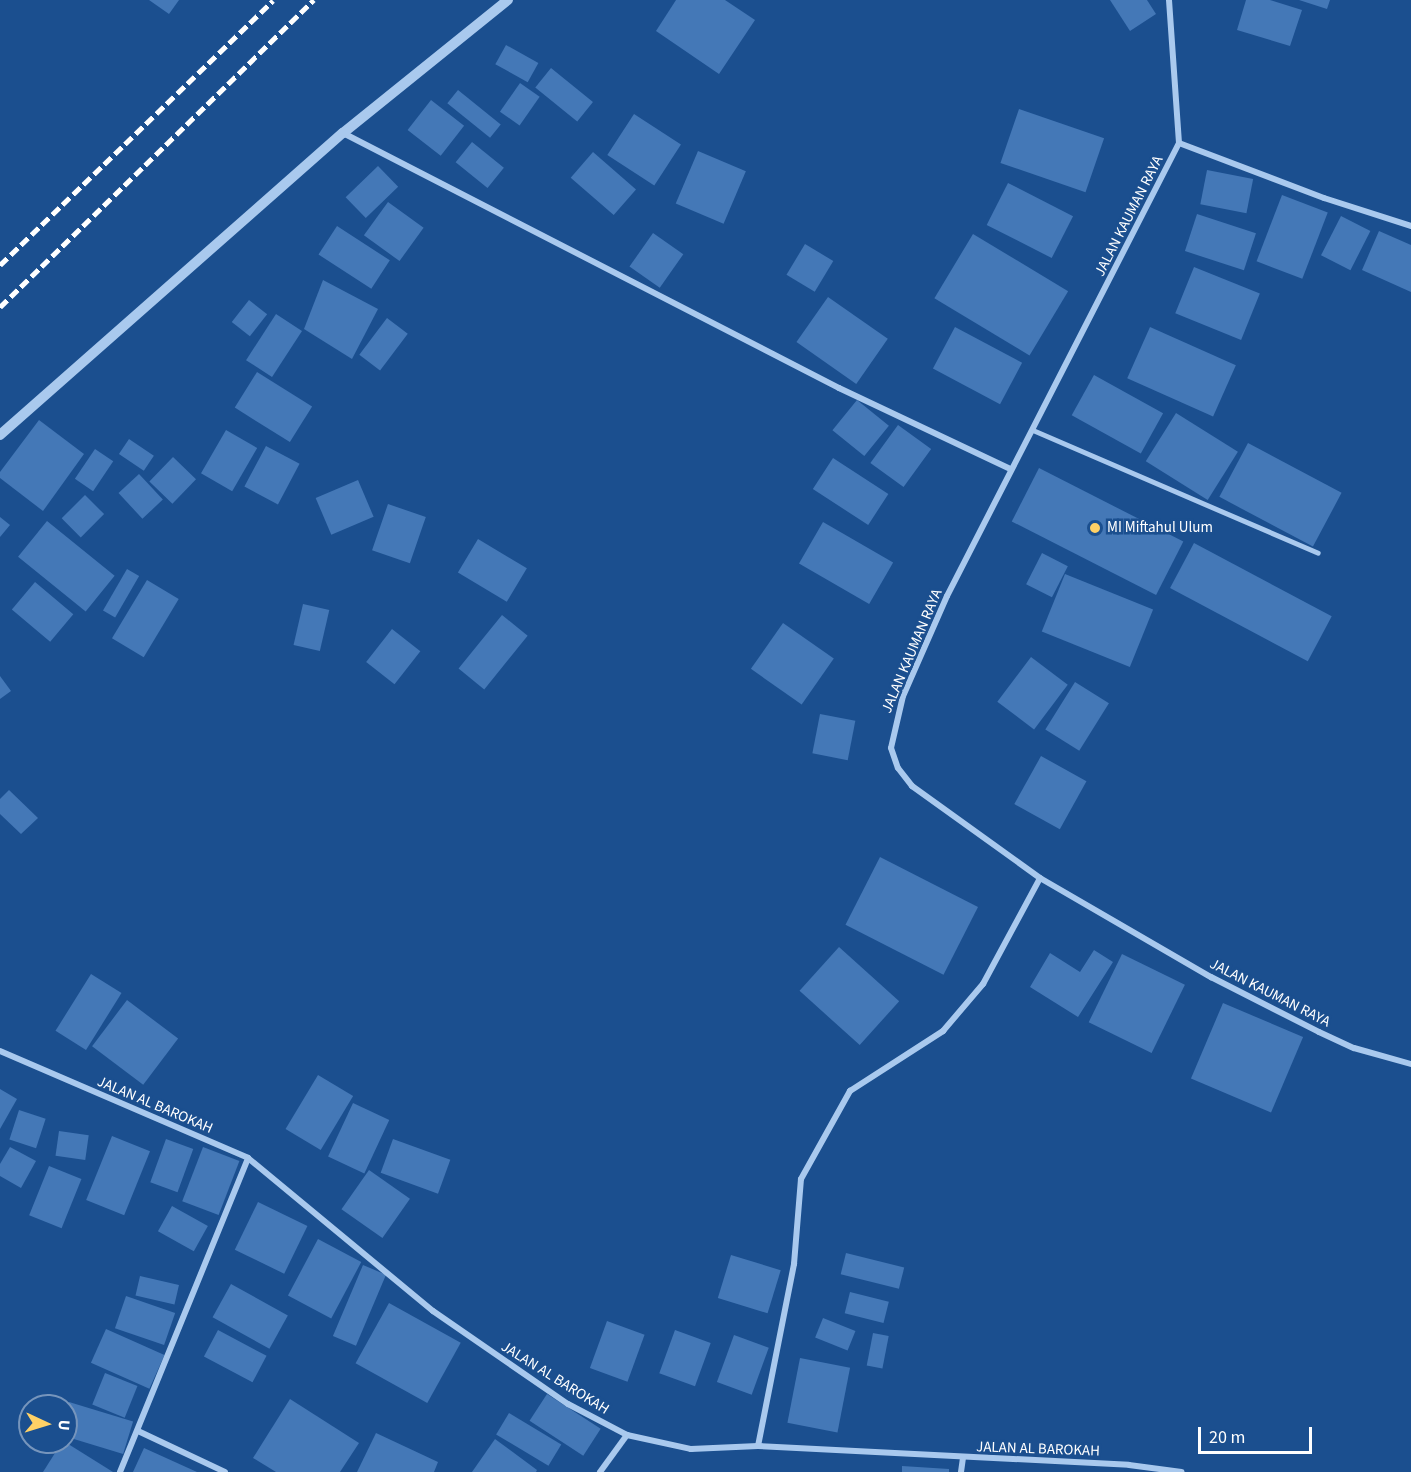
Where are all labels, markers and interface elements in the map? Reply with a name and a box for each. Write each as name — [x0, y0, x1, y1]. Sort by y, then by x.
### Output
street label: JALAN KAUMAN RAYA — [1091, 153, 1167, 279]
place label: MI Miftahul Ulum — [1107, 519, 1213, 537]
marker: MI Miftahul Ulum — [1088, 521, 1102, 535]
street label: JALAN KAUMAN RAYA — [878, 586, 946, 716]
street label: JALAN KAUMAN RAYA — [1207, 955, 1333, 1031]
street label: JALAN AL BAROKAH — [94, 1073, 216, 1137]
street label: JALAN AL BAROKAH — [498, 1338, 612, 1418]
north arrow — [18, 1394, 78, 1454]
scale bar — [1201, 1415, 1315, 1453]
text: U — [53, 1419, 75, 1431]
text: 20 m — [1209, 1425, 1245, 1450]
street label: JALAN AL BAROKAH — [976, 1438, 1100, 1460]

